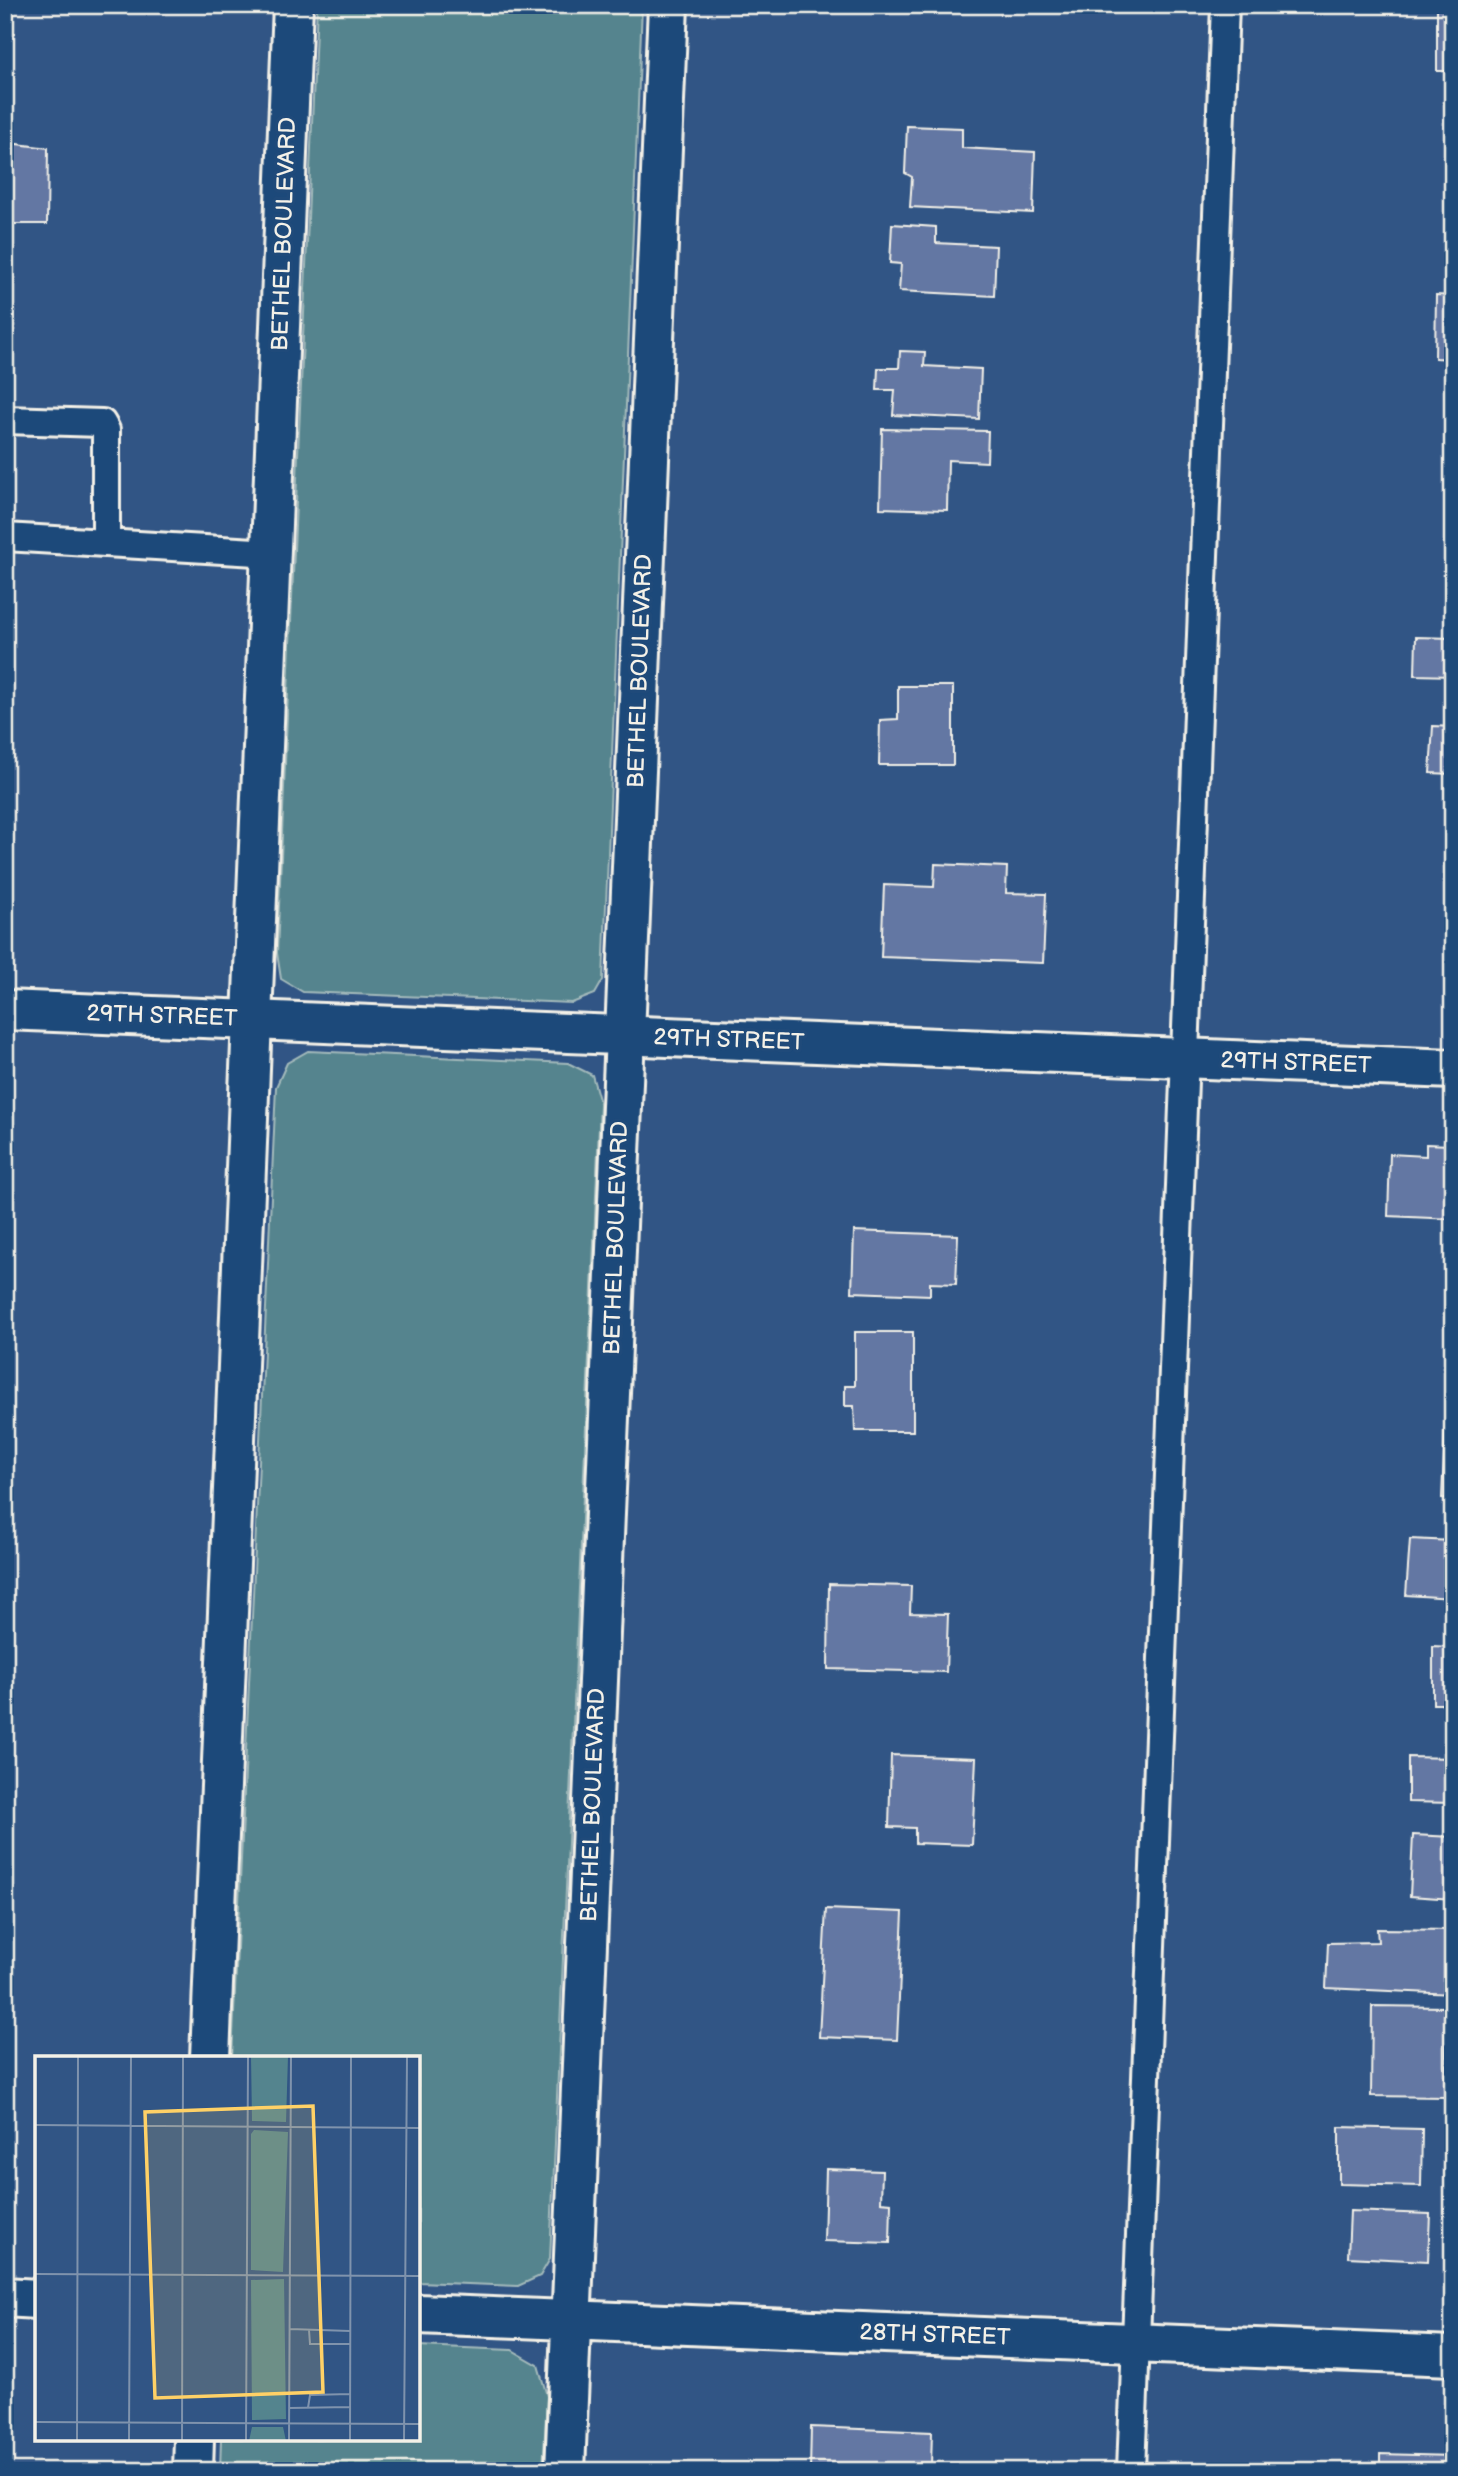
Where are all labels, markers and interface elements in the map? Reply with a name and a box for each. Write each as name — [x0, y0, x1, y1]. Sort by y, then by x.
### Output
street label: BETHEL BOULEVARD — [266, 117, 302, 351]
street label: BETHEL BOULEVARD — [622, 554, 658, 788]
street label: 29TH STREET — [86, 999, 238, 1033]
street label: 29TH STREET — [653, 1023, 805, 1057]
street label: 29TH STREET — [1220, 1046, 1372, 1080]
street label: BETHEL BOULEVARD — [598, 1121, 634, 1355]
street label: BETHEL BOULEVARD — [575, 1688, 611, 1922]
inset map — [35, 2056, 420, 2441]
street label: 28TH STREET — [859, 2318, 1011, 2352]

